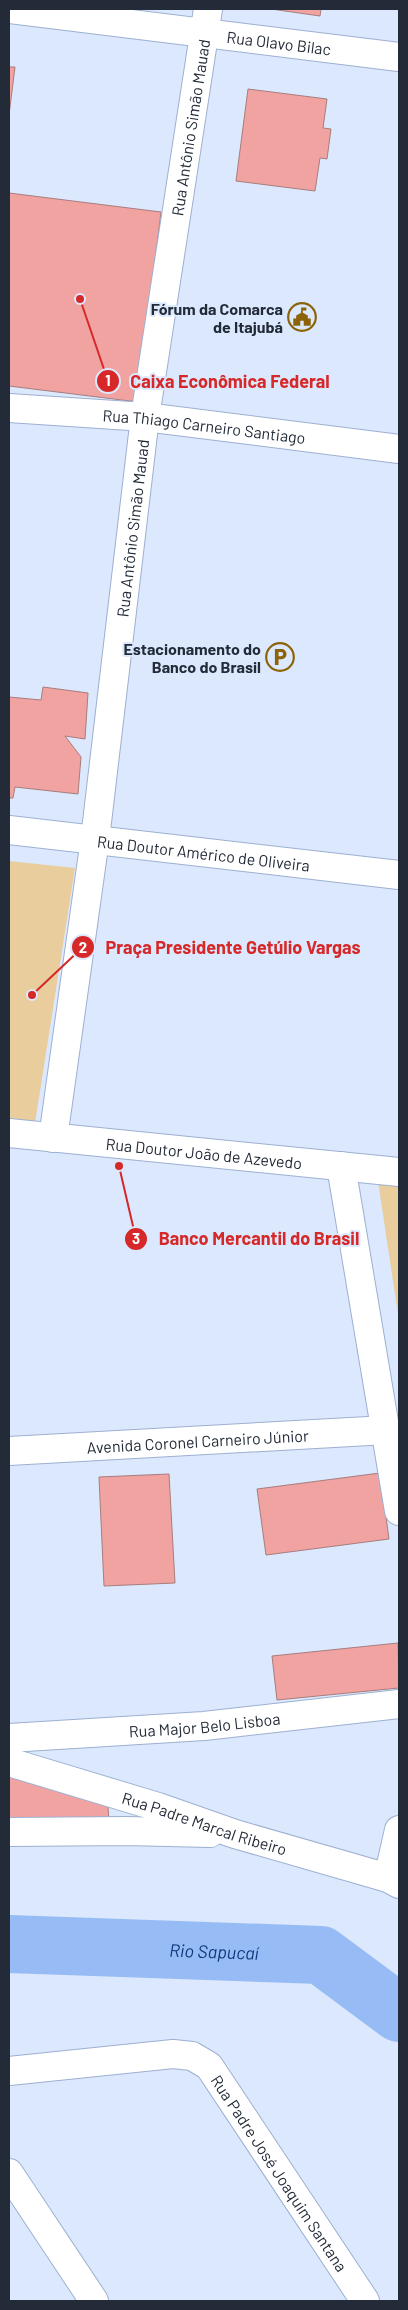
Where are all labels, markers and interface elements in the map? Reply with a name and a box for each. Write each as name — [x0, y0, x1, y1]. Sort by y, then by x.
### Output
street label: Rua Olavo Bilac — [226, 26, 332, 58]
street label: Rua Antônio Simão Mauad — [167, 38, 213, 217]
place label: Fórum da Comarca de Itajubá — [151, 299, 283, 336]
public building icon: Fórum da Comarca de Itajubá — [287, 302, 317, 332]
callout: Caixa Econômica Federal — [95, 365, 340, 398]
text: Caixa Econômica Federal — [130, 370, 330, 392]
text: 1 — [105, 371, 111, 389]
street label: Rua Thiago Carneiro Santiago — [102, 405, 307, 447]
street label: Rua Antônio Simão Mauad — [112, 438, 152, 618]
place label: Estacionamento do Banco do Brasil — [123, 639, 261, 676]
parking icon: Estacionamento do Banco do Brasil — [265, 642, 295, 672]
street label: Rua Doutor Américo de Oliveira — [96, 831, 311, 874]
callout: Praça Presidente Getúlio Vargas — [70, 931, 370, 964]
text: Praça Presidente Getúlio Vargas — [105, 936, 361, 958]
text: 2 — [79, 938, 87, 956]
street label: Rua Doutor João de Azevedo — [105, 1133, 303, 1172]
callout: Banco Mercantil do Brasil — [123, 1223, 369, 1256]
text: Banco Mercantil do Brasil — [159, 1227, 359, 1249]
text: 3 — [132, 1229, 140, 1247]
street label: Avenida Coronel Carneiro Júnior — [86, 1425, 309, 1456]
street label: Rua Major Belo Lisboa — [128, 1708, 281, 1740]
street label: Rua Padre Marcal Ribeiro — [120, 1787, 289, 1858]
water label: Rio Sapucaí — [169, 1939, 260, 1964]
street label: Rua Padre José Joaquim Santana — [208, 2071, 352, 2275]

